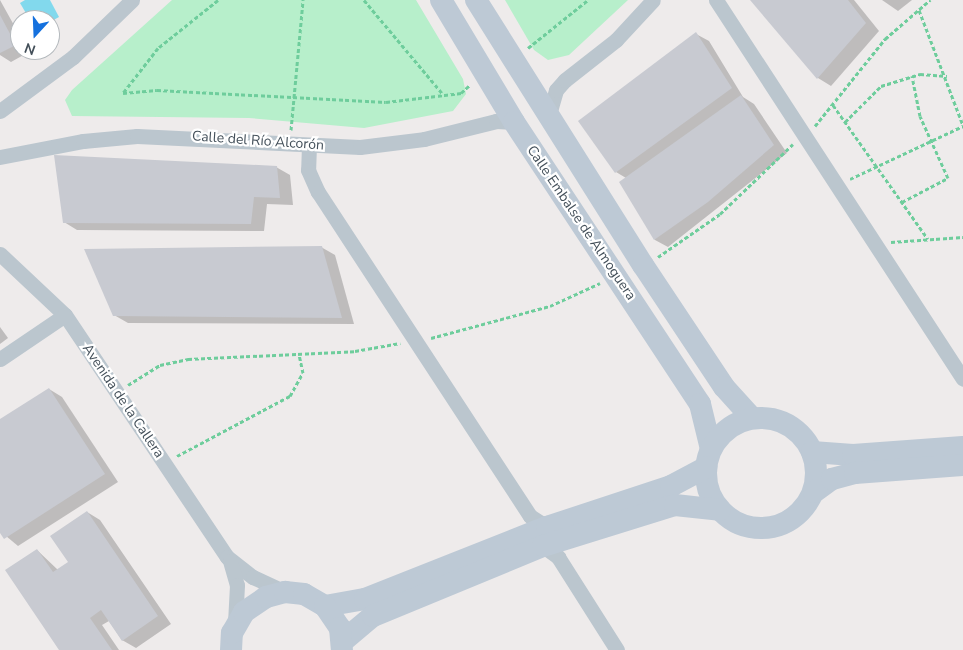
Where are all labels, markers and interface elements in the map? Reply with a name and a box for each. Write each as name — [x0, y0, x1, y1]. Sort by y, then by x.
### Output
north arrow — [10, 10, 60, 60]
text: N — [22, 38, 38, 59]
street label: Calle del Río Alcorón — [191, 128, 325, 154]
street label: Calle Embalse de Almoguera — [523, 143, 639, 303]
street label: Avenida de la Callera — [79, 341, 167, 461]

